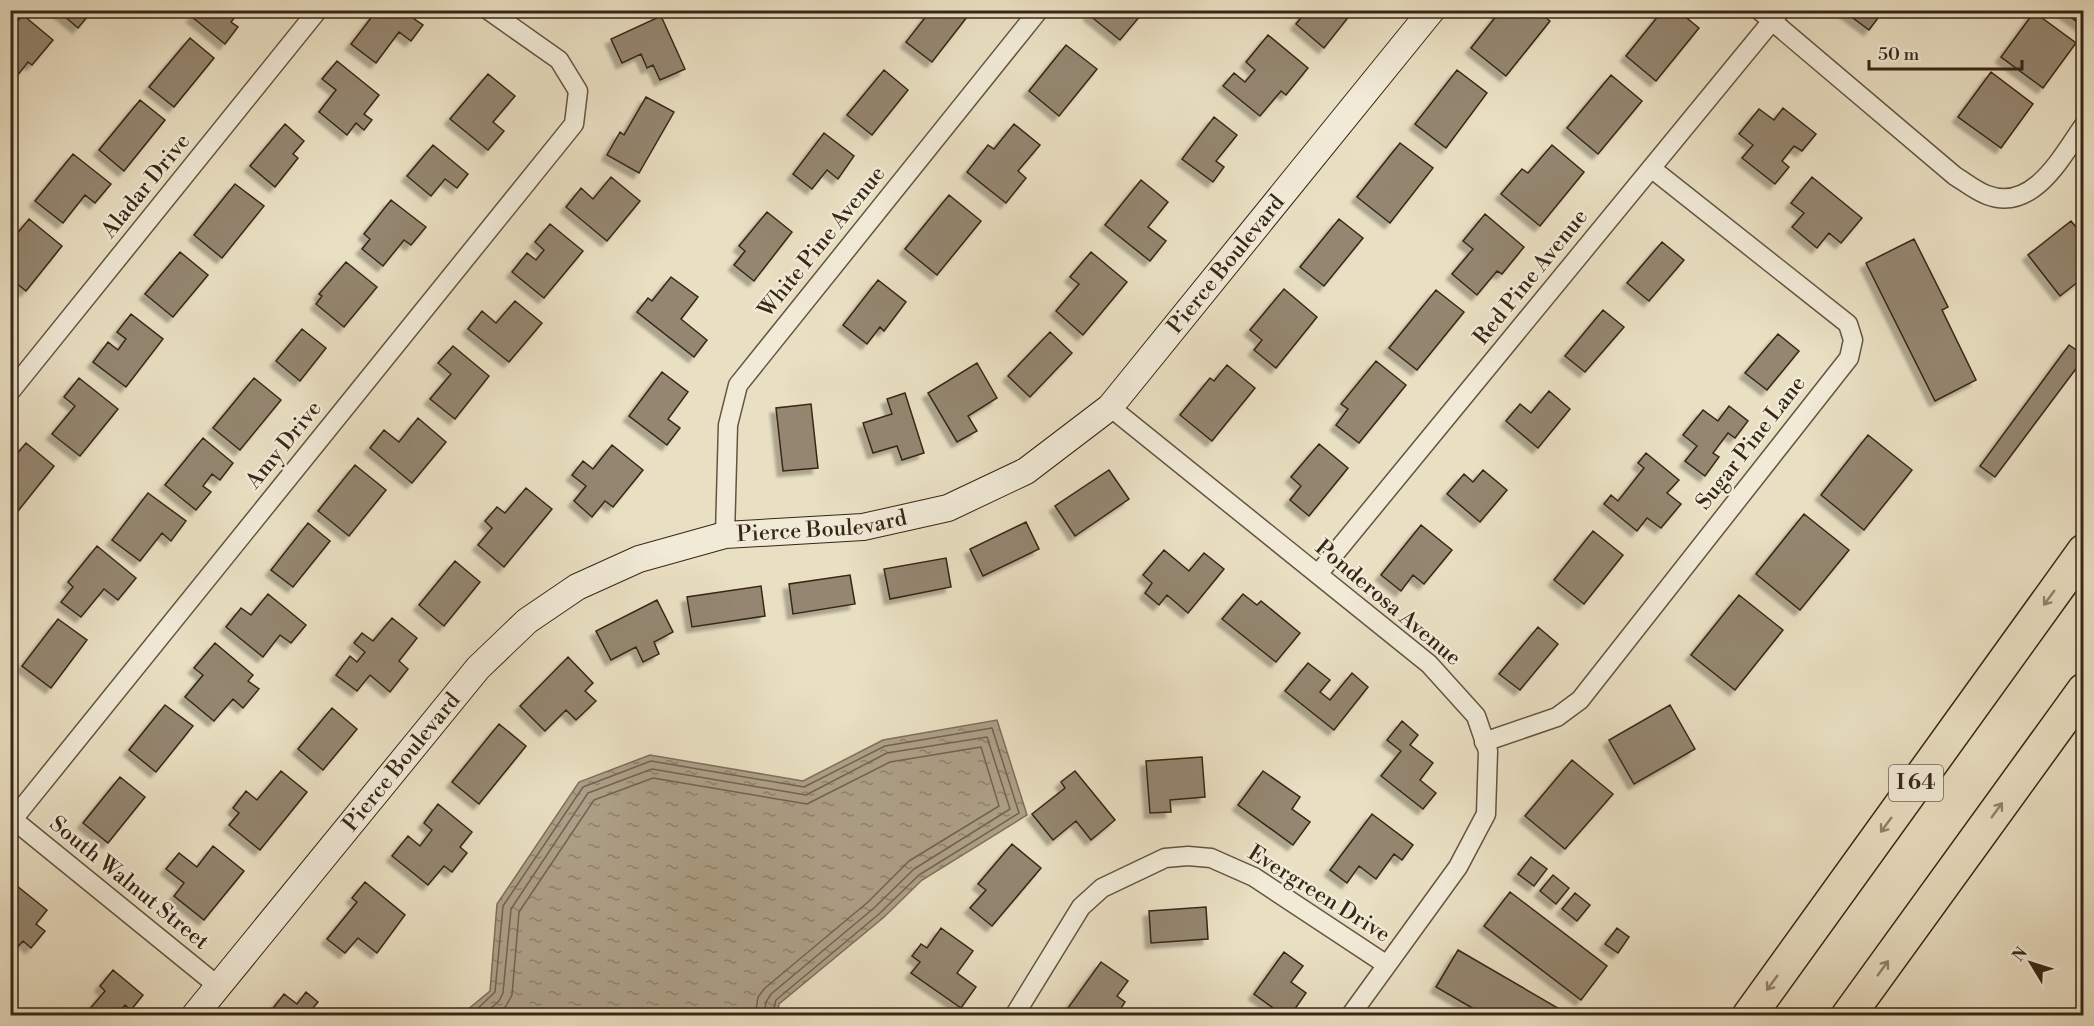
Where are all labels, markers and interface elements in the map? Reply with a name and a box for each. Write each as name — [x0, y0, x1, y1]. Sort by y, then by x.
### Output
scale bar — [1869, 33, 2022, 71]
text: 50 m — [1878, 43, 1920, 66]
street label: Aladar Drive — [95, 128, 196, 244]
street label: White Pine Avenue — [752, 161, 891, 324]
street label: Pierce Boulevard — [1161, 189, 1291, 339]
street label: Red Pine Avenue — [1468, 204, 1594, 350]
street label: Sugar Pine Lane — [1690, 371, 1812, 515]
street label: Amy Drive — [240, 396, 328, 495]
street label: Pierce Boulevard — [736, 504, 910, 548]
street label: Ponderosa Avenue — [1310, 534, 1466, 672]
one-way arrow — [2043, 590, 2055, 606]
street label: Pierce Boulevard — [337, 687, 466, 837]
road number: I 64 — [1889, 765, 1943, 801]
one-way arrow — [1991, 803, 2003, 819]
street label: South Walnut Street — [44, 810, 214, 956]
one-way arrow — [1880, 816, 1892, 832]
street label: Evergreen Drive — [1243, 839, 1395, 949]
north arrow — [2001, 933, 2061, 993]
text: N — [2008, 943, 2032, 966]
one-way arrow — [1877, 961, 1889, 977]
one-way arrow — [1766, 975, 1778, 991]

